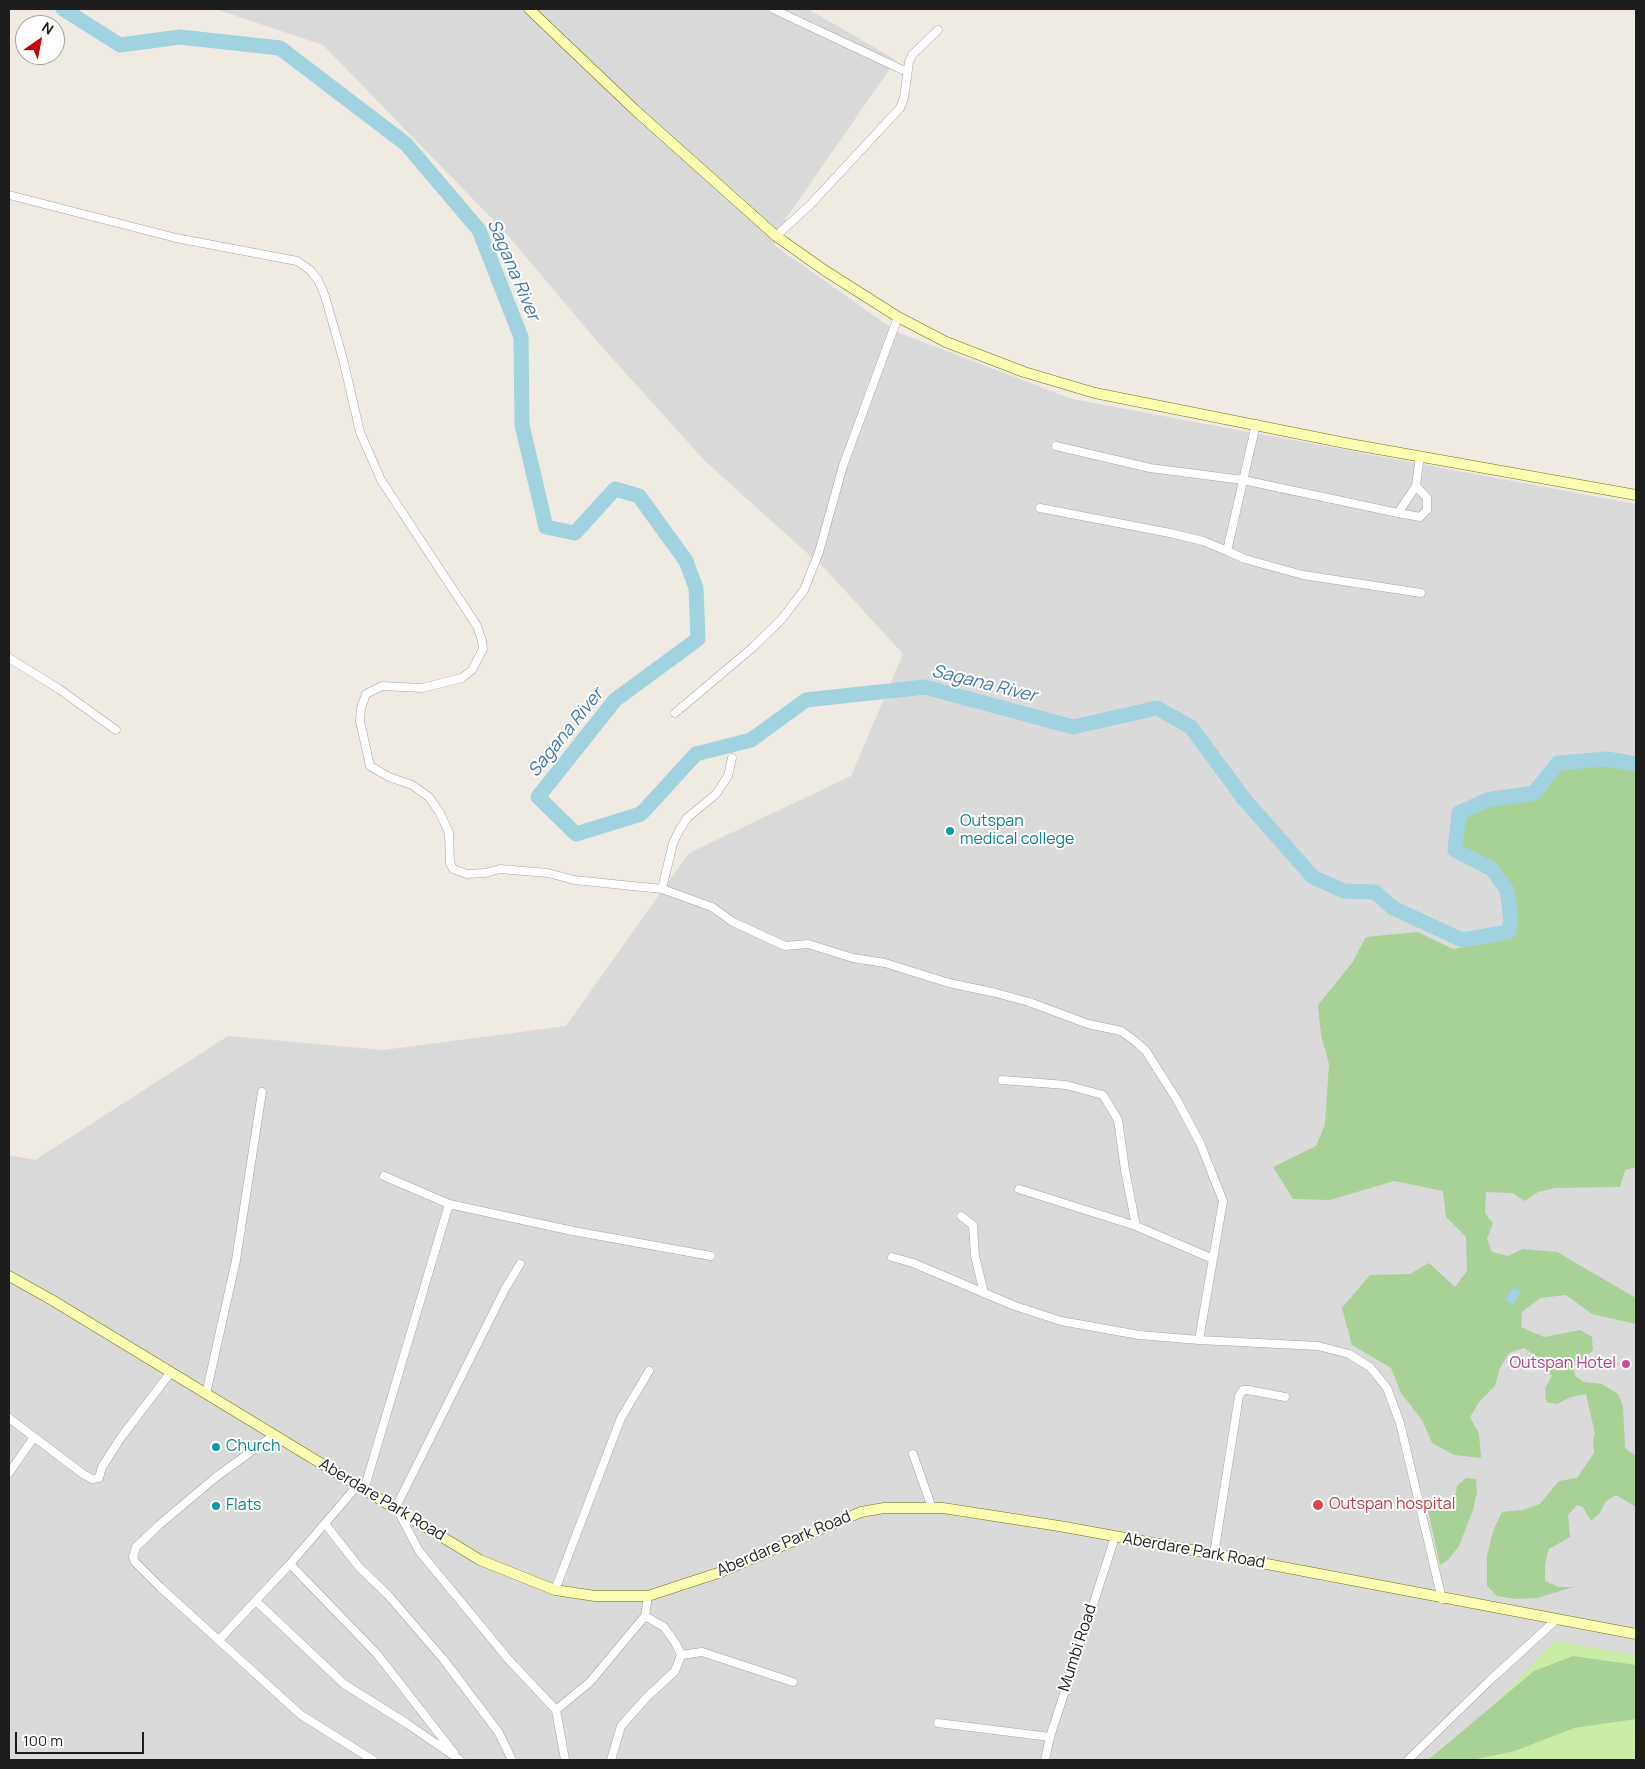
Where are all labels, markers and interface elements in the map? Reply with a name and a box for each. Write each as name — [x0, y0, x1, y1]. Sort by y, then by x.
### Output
north arrow — [15, 15, 65, 65]
text: N — [39, 17, 57, 39]
water label: Sagana River — [482, 216, 544, 324]
water label: Sagana River — [929, 661, 1039, 707]
water label: Sagana River — [524, 684, 608, 782]
place label: Outspan medical college — [960, 812, 1074, 850]
marker: Outspan medical college — [944, 825, 956, 837]
place label: Outspan Hotel — [1509, 1354, 1616, 1374]
marker: Outspan Hotel — [1620, 1358, 1632, 1370]
place label: Church — [226, 1437, 280, 1457]
marker: Church — [210, 1441, 222, 1453]
street label: Aberdare Park Road — [315, 1455, 449, 1545]
place label: Outspan hospital — [1329, 1495, 1455, 1515]
place label: Flats — [226, 1496, 261, 1516]
marker: Outspan hospital — [1311, 1498, 1325, 1512]
marker: Flats — [210, 1500, 222, 1512]
street label: Aberdare Park Road — [714, 1507, 854, 1581]
street label: Aberdare Park Road — [1121, 1529, 1267, 1573]
street label: Mumbi Road — [1055, 1602, 1101, 1694]
scale bar — [18, 1722, 146, 1754]
text: 100 m — [23, 1730, 63, 1751]

